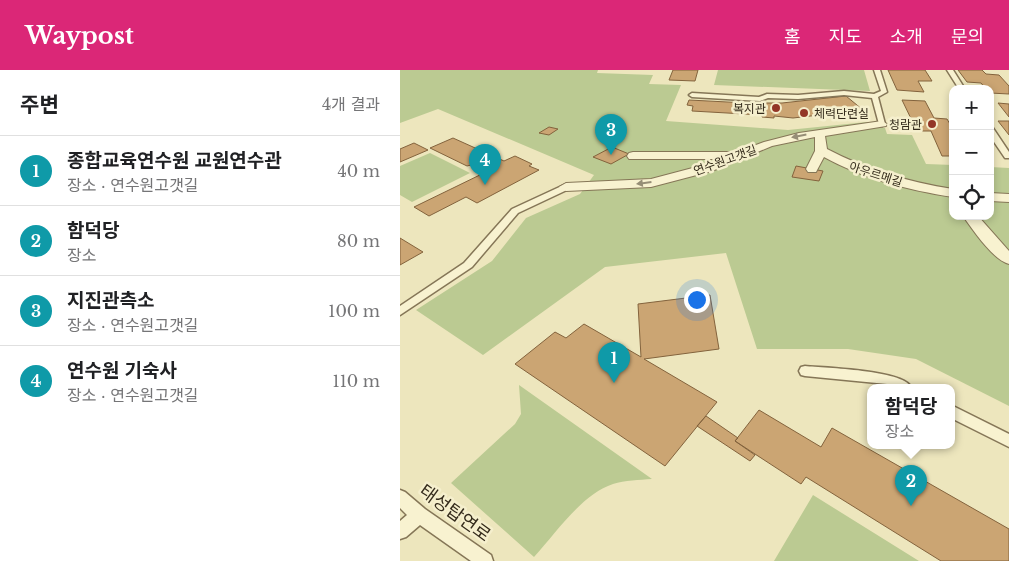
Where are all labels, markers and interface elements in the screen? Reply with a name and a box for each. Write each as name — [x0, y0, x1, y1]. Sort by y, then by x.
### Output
text: Waypost — [25, 21, 134, 50]
text: 홈 — [784, 26, 801, 48]
text: 지도 — [829, 26, 862, 48]
text: 소개 — [890, 26, 923, 48]
text: 문의 — [951, 26, 984, 48]
map controls — [949, 85, 994, 220]
button: + — [949, 85, 994, 130]
text: 주변 — [20, 92, 59, 118]
text: 4개 결과 — [322, 94, 380, 114]
place label: 복지관 — [733, 101, 766, 116]
marker: 복지관 — [770, 102, 782, 114]
place label: 체력단련실 — [814, 106, 869, 121]
marker: 체력단련실 — [798, 107, 810, 119]
pin: 3 — [595, 114, 627, 155]
place label: 청람관 — [889, 117, 922, 132]
marker: 청람관 — [926, 118, 938, 130]
button: − — [949, 130, 994, 175]
one-way arrow — [792, 132, 807, 140]
street label: 연수원고갯길 — [691, 142, 759, 178]
pin: 4 — [469, 144, 501, 185]
text: 종합교육연수원 교원연수관 — [67, 149, 282, 172]
street label: 아우르메길 — [847, 158, 905, 190]
text: 1 — [33, 161, 39, 181]
text: 40 m — [337, 161, 380, 181]
text: 장소 · 연수원고갯길 — [67, 175, 199, 195]
button: locate — [949, 175, 994, 220]
one-way arrow — [636, 179, 652, 187]
text: 함덕당 — [67, 219, 119, 242]
text: 2 — [31, 231, 41, 251]
text: 80 m — [337, 231, 380, 251]
text: 장소 — [67, 245, 96, 265]
your location — [684, 287, 710, 313]
text: 지진관측소 — [67, 289, 154, 312]
text: 3 — [31, 301, 41, 321]
text: 100 m — [328, 301, 380, 321]
text: 장소 · 연수원고갯길 — [67, 315, 199, 335]
pin: 1 — [598, 342, 630, 383]
text: 연수원 기숙사 — [67, 359, 177, 382]
text: 4 — [31, 371, 41, 391]
text: 110 m — [333, 371, 380, 391]
popup — [867, 384, 955, 449]
text: 장소 · 연수원고갯길 — [67, 385, 199, 405]
text: 함덕당 — [885, 395, 937, 418]
text: 장소 — [885, 421, 914, 441]
pin: 2 — [895, 465, 927, 506]
street label: 태성탑연로 — [415, 480, 495, 546]

